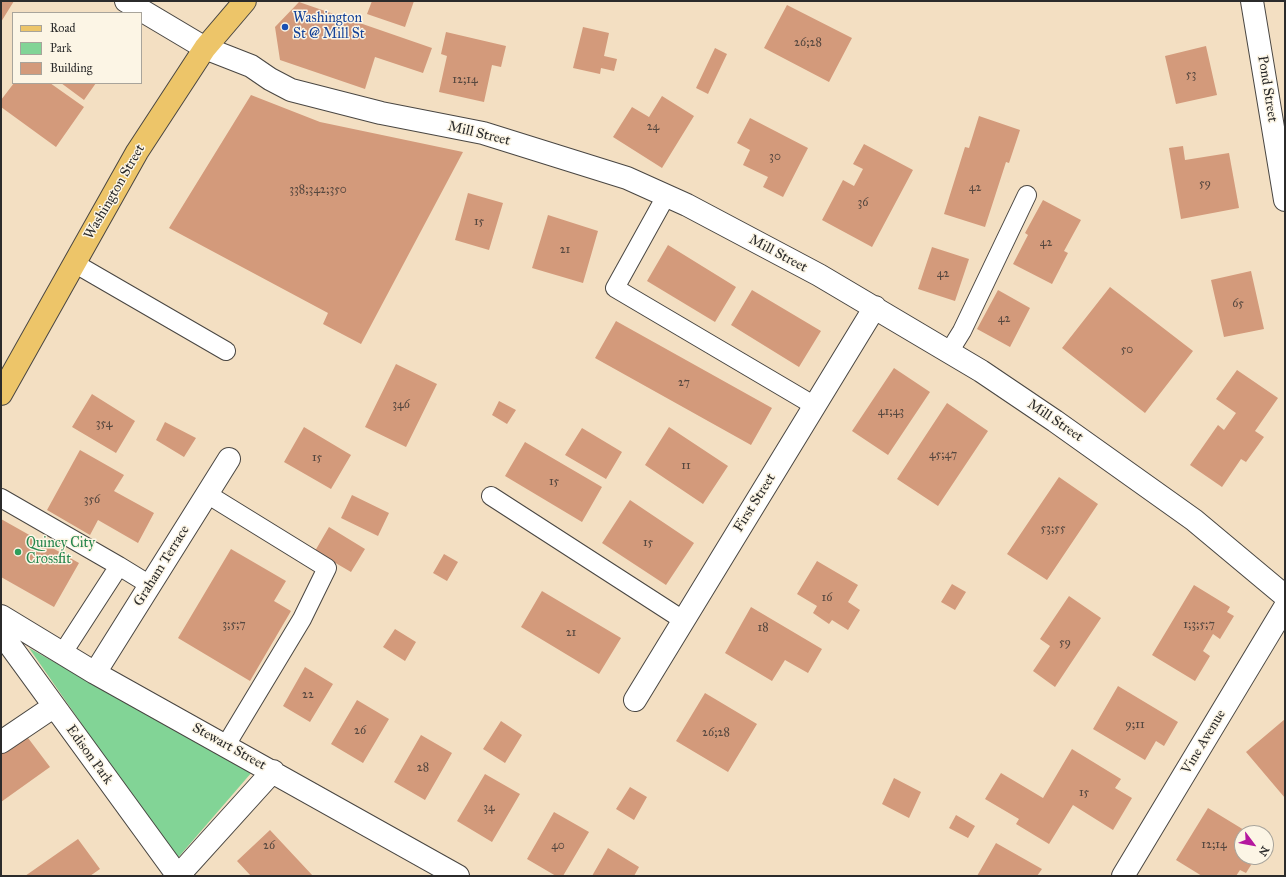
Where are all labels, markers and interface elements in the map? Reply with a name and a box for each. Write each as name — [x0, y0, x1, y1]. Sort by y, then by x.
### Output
place label: Washington St @ Mill St — [293, 11, 365, 44]
legend — [12, 12, 142, 84]
text: Road — [50, 21, 76, 35]
marker: Washington St @ Mill St — [280, 22, 290, 32]
house number: 26;28 — [794, 36, 822, 50]
text: Park — [50, 41, 72, 55]
street label: Pond Street — [1253, 54, 1281, 124]
text: Building — [50, 61, 92, 75]
house number: 53 — [1186, 68, 1196, 82]
house number: 12;14 — [452, 73, 478, 87]
street label: Mill Street — [446, 118, 512, 150]
house number: 24 — [647, 120, 659, 134]
street label: Washington Street — [81, 142, 149, 242]
house number: 30 — [769, 150, 781, 164]
house number: 59 — [1199, 177, 1211, 191]
house number: 42 — [969, 181, 981, 195]
house number: 338;342;350 — [289, 183, 347, 197]
house number: 36 — [858, 196, 868, 210]
house number: 15 — [474, 215, 484, 229]
street label: Mill Street — [746, 232, 810, 276]
house number: 42 — [1040, 236, 1052, 250]
house number: 21 — [560, 243, 570, 257]
house number: 42 — [937, 267, 949, 281]
house number: 65 — [1232, 297, 1244, 311]
house number: 42 — [998, 312, 1010, 326]
house number: 50 — [1121, 343, 1133, 357]
house number: 27 — [678, 376, 690, 390]
street label: Mill Street — [1024, 396, 1086, 446]
house number: 346 — [392, 398, 410, 412]
house number: 41;43 — [878, 405, 904, 419]
house number: 354 — [96, 417, 112, 431]
house number: 45;47 — [929, 448, 957, 462]
house number: 15 — [312, 451, 322, 465]
house number: 11 — [681, 459, 691, 473]
street label: First Street — [730, 471, 780, 535]
house number: 15 — [549, 475, 559, 489]
house number: 356 — [84, 493, 100, 507]
street label: Graham Terrace — [130, 522, 194, 610]
house number: 53;55 — [1041, 522, 1065, 536]
place label: Quincy City Crossfit — [26, 536, 95, 568]
house number: 15 — [643, 536, 653, 550]
marker: Quincy City Crossfit — [13, 547, 23, 557]
house number: 16 — [822, 591, 832, 605]
house number: 3;5;7 — [222, 618, 246, 632]
house number: 1;3;5;7 — [1183, 618, 1215, 632]
house number: 18 — [757, 621, 769, 635]
house number: 21 — [566, 626, 576, 640]
house number: 59 — [1059, 636, 1071, 650]
house number: 22 — [302, 688, 314, 702]
street label: Vine Avenue — [1178, 707, 1230, 777]
house number: 9;11 — [1125, 718, 1145, 732]
street label: Stewart Street — [189, 720, 269, 774]
street label: Edison Park — [62, 722, 116, 788]
house number: 26 — [354, 724, 366, 738]
house number: 26;28 — [702, 726, 730, 740]
house number: 28 — [417, 761, 429, 775]
house number: 15 — [1079, 786, 1089, 800]
house number: 34 — [483, 801, 495, 815]
north arrow — [1234, 825, 1274, 865]
house number: 12;14 — [1201, 838, 1227, 852]
house number: 26 — [263, 839, 275, 853]
house number: 40 — [551, 839, 565, 853]
text: N — [1256, 844, 1272, 859]

